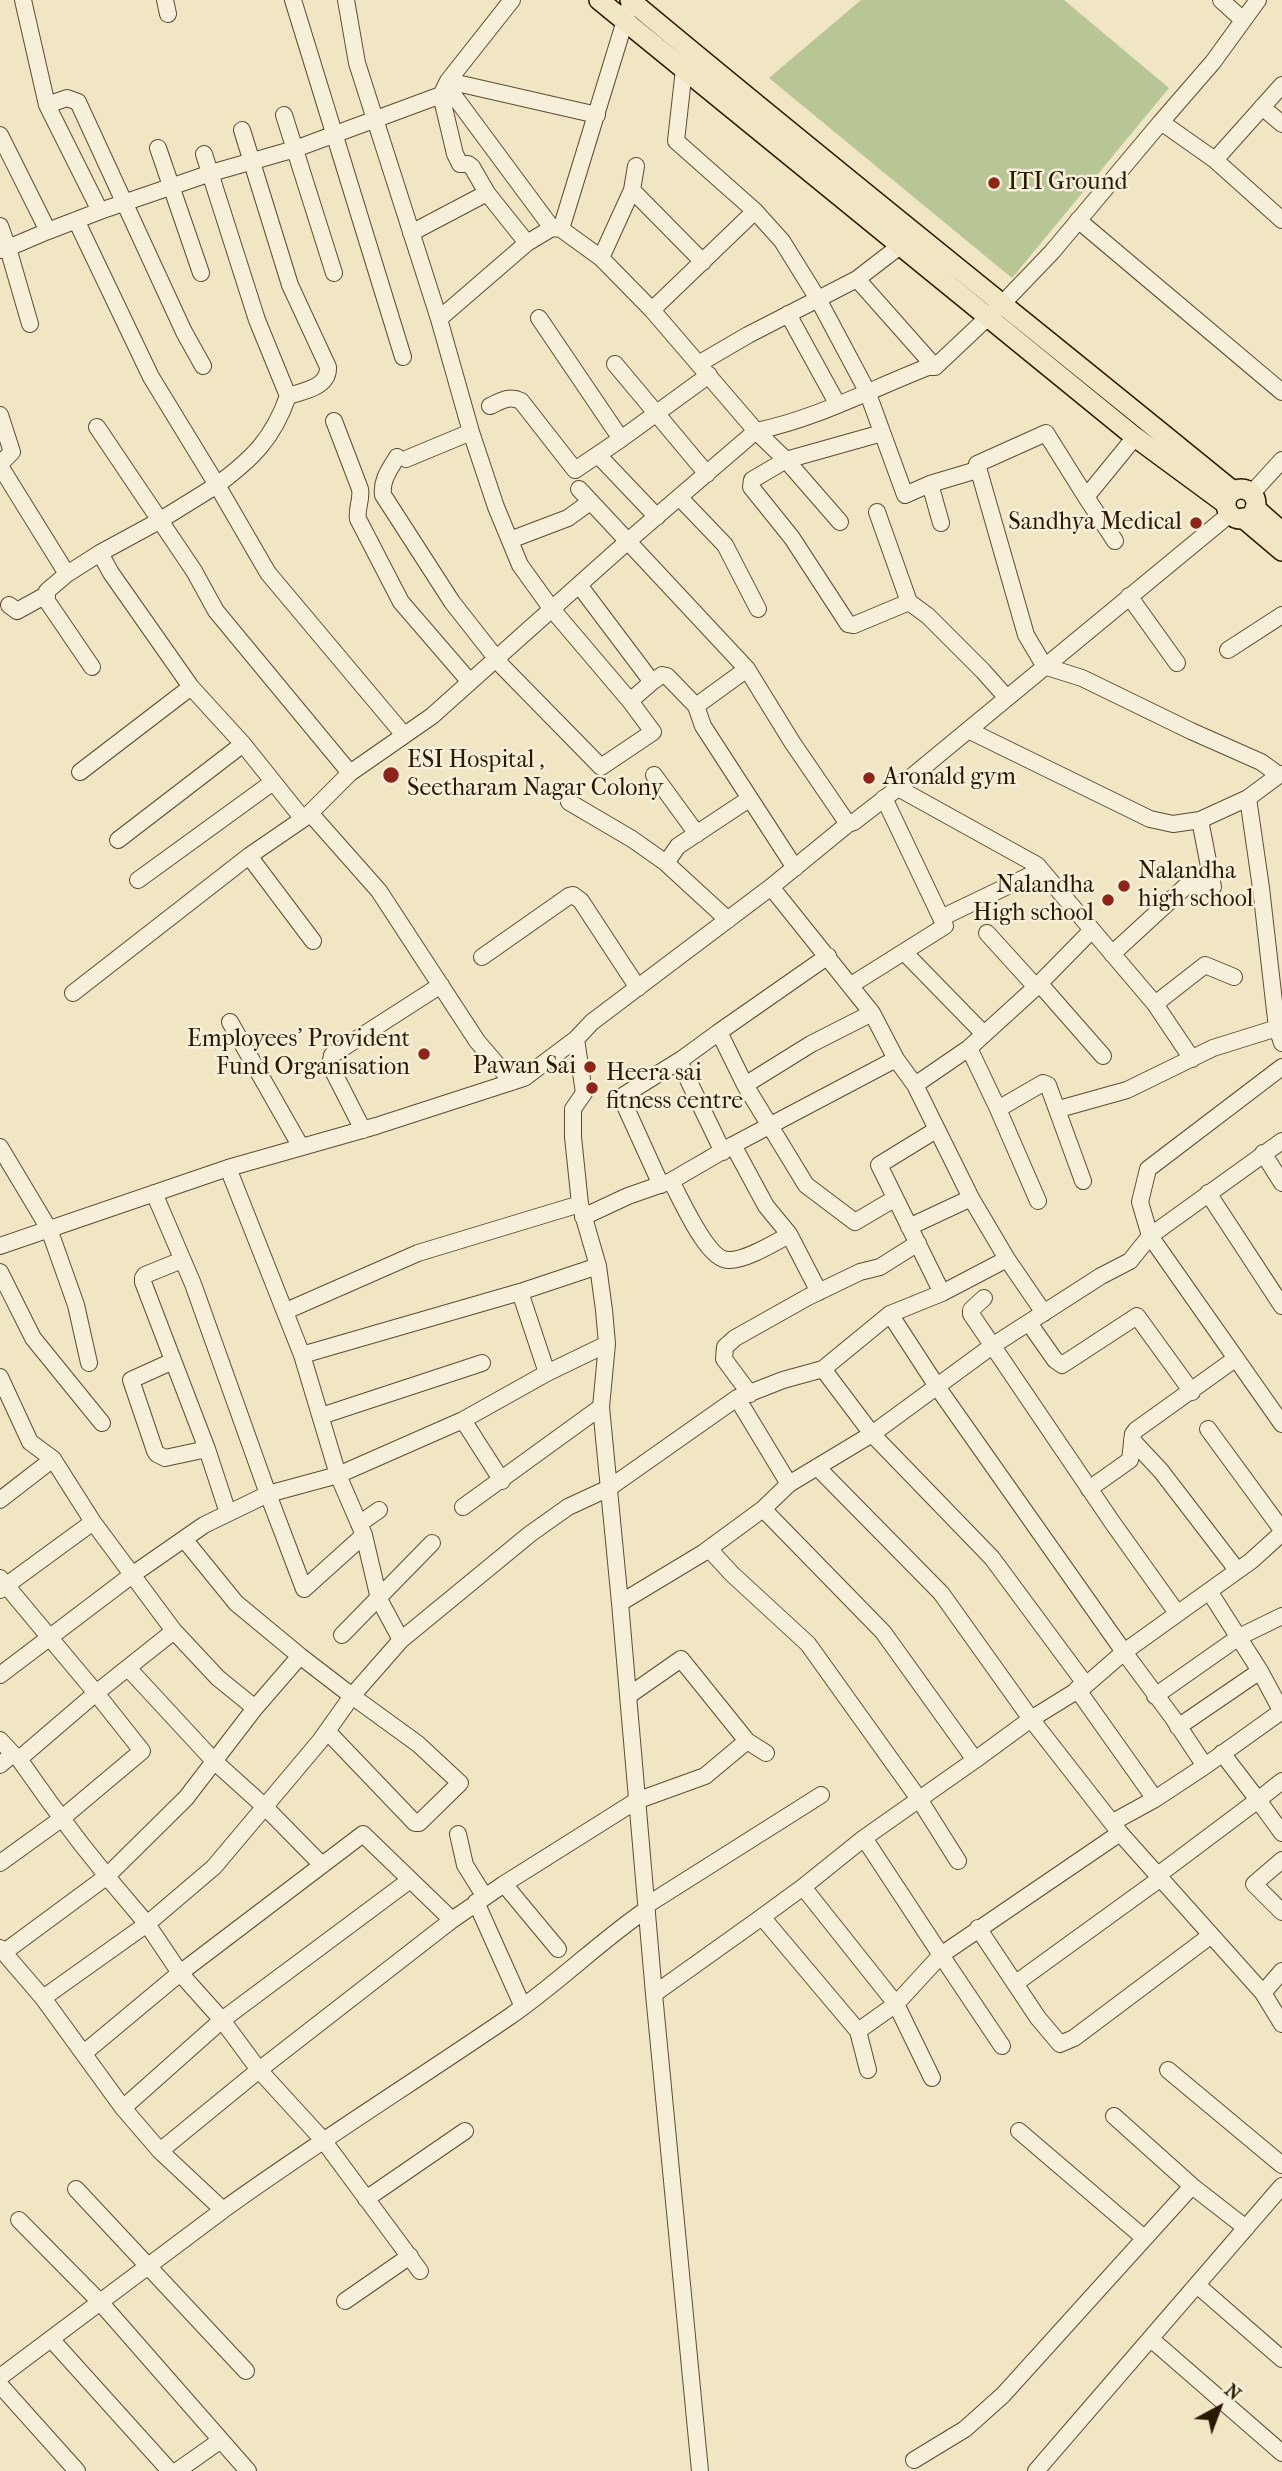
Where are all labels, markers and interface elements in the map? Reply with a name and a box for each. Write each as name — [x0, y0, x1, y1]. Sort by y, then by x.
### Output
place label: ITI Ground — [1008, 169, 1128, 197]
marker: ITI Ground — [986, 175, 1002, 191]
place label: Sandhya Medical — [1008, 509, 1182, 537]
marker: Sandhya Medical — [1188, 515, 1204, 531]
place label: ESI Hospital , Seetharam Nagar Colony — [407, 747, 663, 803]
place label: Aronald gym — [883, 764, 1016, 792]
marker: ESI Hospital , Seetharam Nagar Colony — [381, 765, 401, 785]
marker: Aronald gym — [861, 770, 877, 786]
place label: Nalandha high school — [1138, 858, 1253, 914]
place label: Nalandha High school — [973, 872, 1094, 928]
marker: Nalandha high school — [1116, 878, 1132, 894]
marker: Nalandha High school — [1100, 892, 1116, 908]
place label: Employees' Provident Fund Organisation — [187, 1026, 410, 1082]
marker: Employees' Provident Fund Organisation — [416, 1046, 432, 1062]
place label: Pawan Sai — [473, 1053, 576, 1081]
marker: Pawan Sai — [582, 1059, 598, 1075]
place label: Heera sai fitness centre — [606, 1060, 743, 1116]
marker: Heera sai fitness centre — [584, 1080, 600, 1096]
north arrow — [1184, 2373, 1254, 2443]
text: N — [1220, 2379, 1245, 2405]

